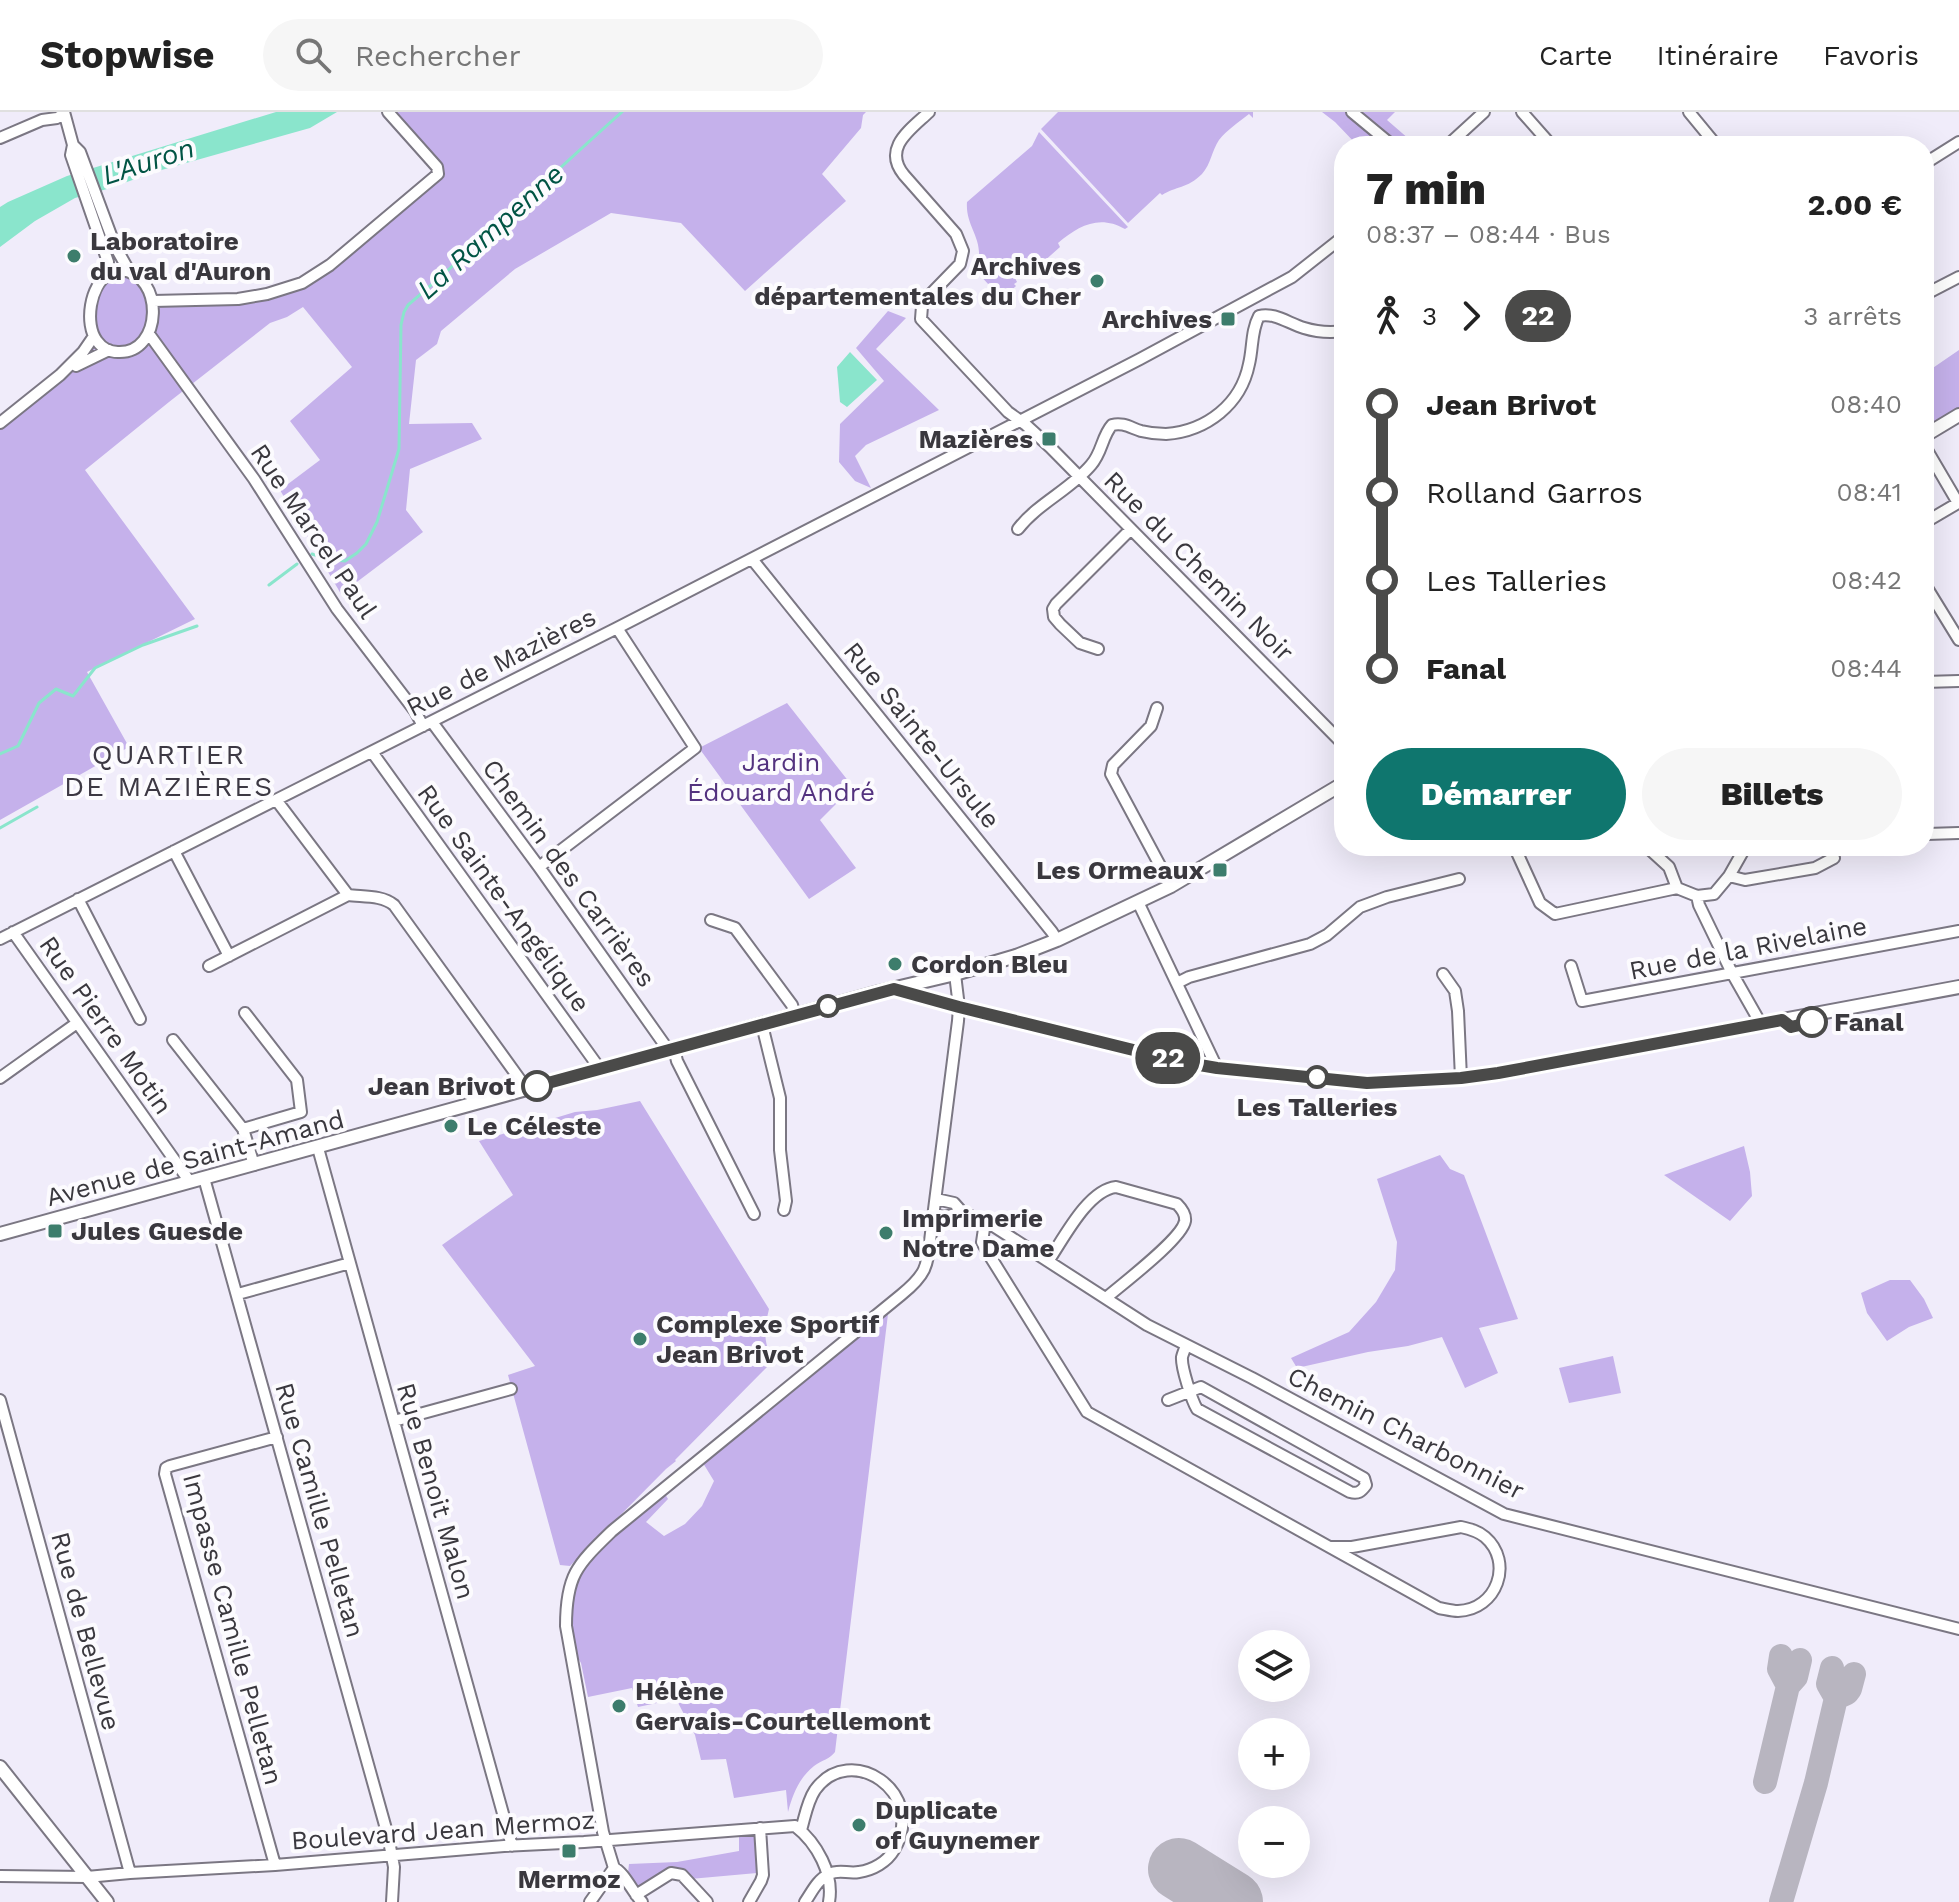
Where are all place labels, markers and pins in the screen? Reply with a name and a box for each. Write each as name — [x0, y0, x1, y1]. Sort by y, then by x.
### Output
place label: Laboratoire du val d'Auron — [90, 226, 271, 286]
marker: Laboratoire du val d'Auron — [65, 247, 83, 265]
place label: Archives départementales du Cher — [754, 251, 1082, 311]
marker: Archives départementales du Cher — [1088, 272, 1106, 290]
place label: Archives — [1102, 304, 1212, 334]
marker: Archives — [1219, 310, 1237, 328]
place label: Mazières — [918, 424, 1033, 454]
marker: Mazières — [1040, 430, 1058, 448]
place label: Les Ormeaux — [1036, 855, 1205, 885]
marker: Les Ormeaux — [1211, 861, 1229, 879]
place label: Cordon Bleu — [911, 949, 1068, 979]
marker: Cordon Bleu — [886, 955, 904, 973]
unlabelled marker — [817, 995, 839, 1017]
marker: Fanal — [1797, 1007, 1827, 1037]
place label: Fanal — [1834, 1007, 1904, 1037]
marker: Les Talleries — [1306, 1066, 1328, 1088]
place label: Jean Brivot — [368, 1071, 516, 1101]
marker: Jean Brivot — [522, 1071, 552, 1101]
place label: Les Talleries — [1237, 1092, 1398, 1122]
place label: Le Céleste — [467, 1111, 602, 1141]
marker: Le Céleste — [442, 1117, 460, 1135]
place label: Imprimerie Notre Dame — [902, 1203, 1055, 1263]
place label: Jules Guesde — [71, 1216, 243, 1246]
marker: Jules Guesde — [46, 1222, 64, 1240]
marker: Imprimerie Notre Dame — [877, 1224, 895, 1242]
place label: Complexe Sportif Jean Brivot — [656, 1309, 879, 1369]
marker: Complexe Sportif Jean Brivot — [631, 1330, 649, 1348]
place label: Hélène Gervais-Courtellemont — [635, 1676, 931, 1736]
marker: Hélène Gervais-Courtellemont — [610, 1697, 628, 1715]
place label: Duplicate of Guynemer — [875, 1795, 1041, 1855]
marker: Duplicate of Guynemer — [850, 1816, 868, 1834]
marker: Mermoz — [560, 1842, 578, 1860]
place label: Mermoz — [517, 1864, 621, 1894]

